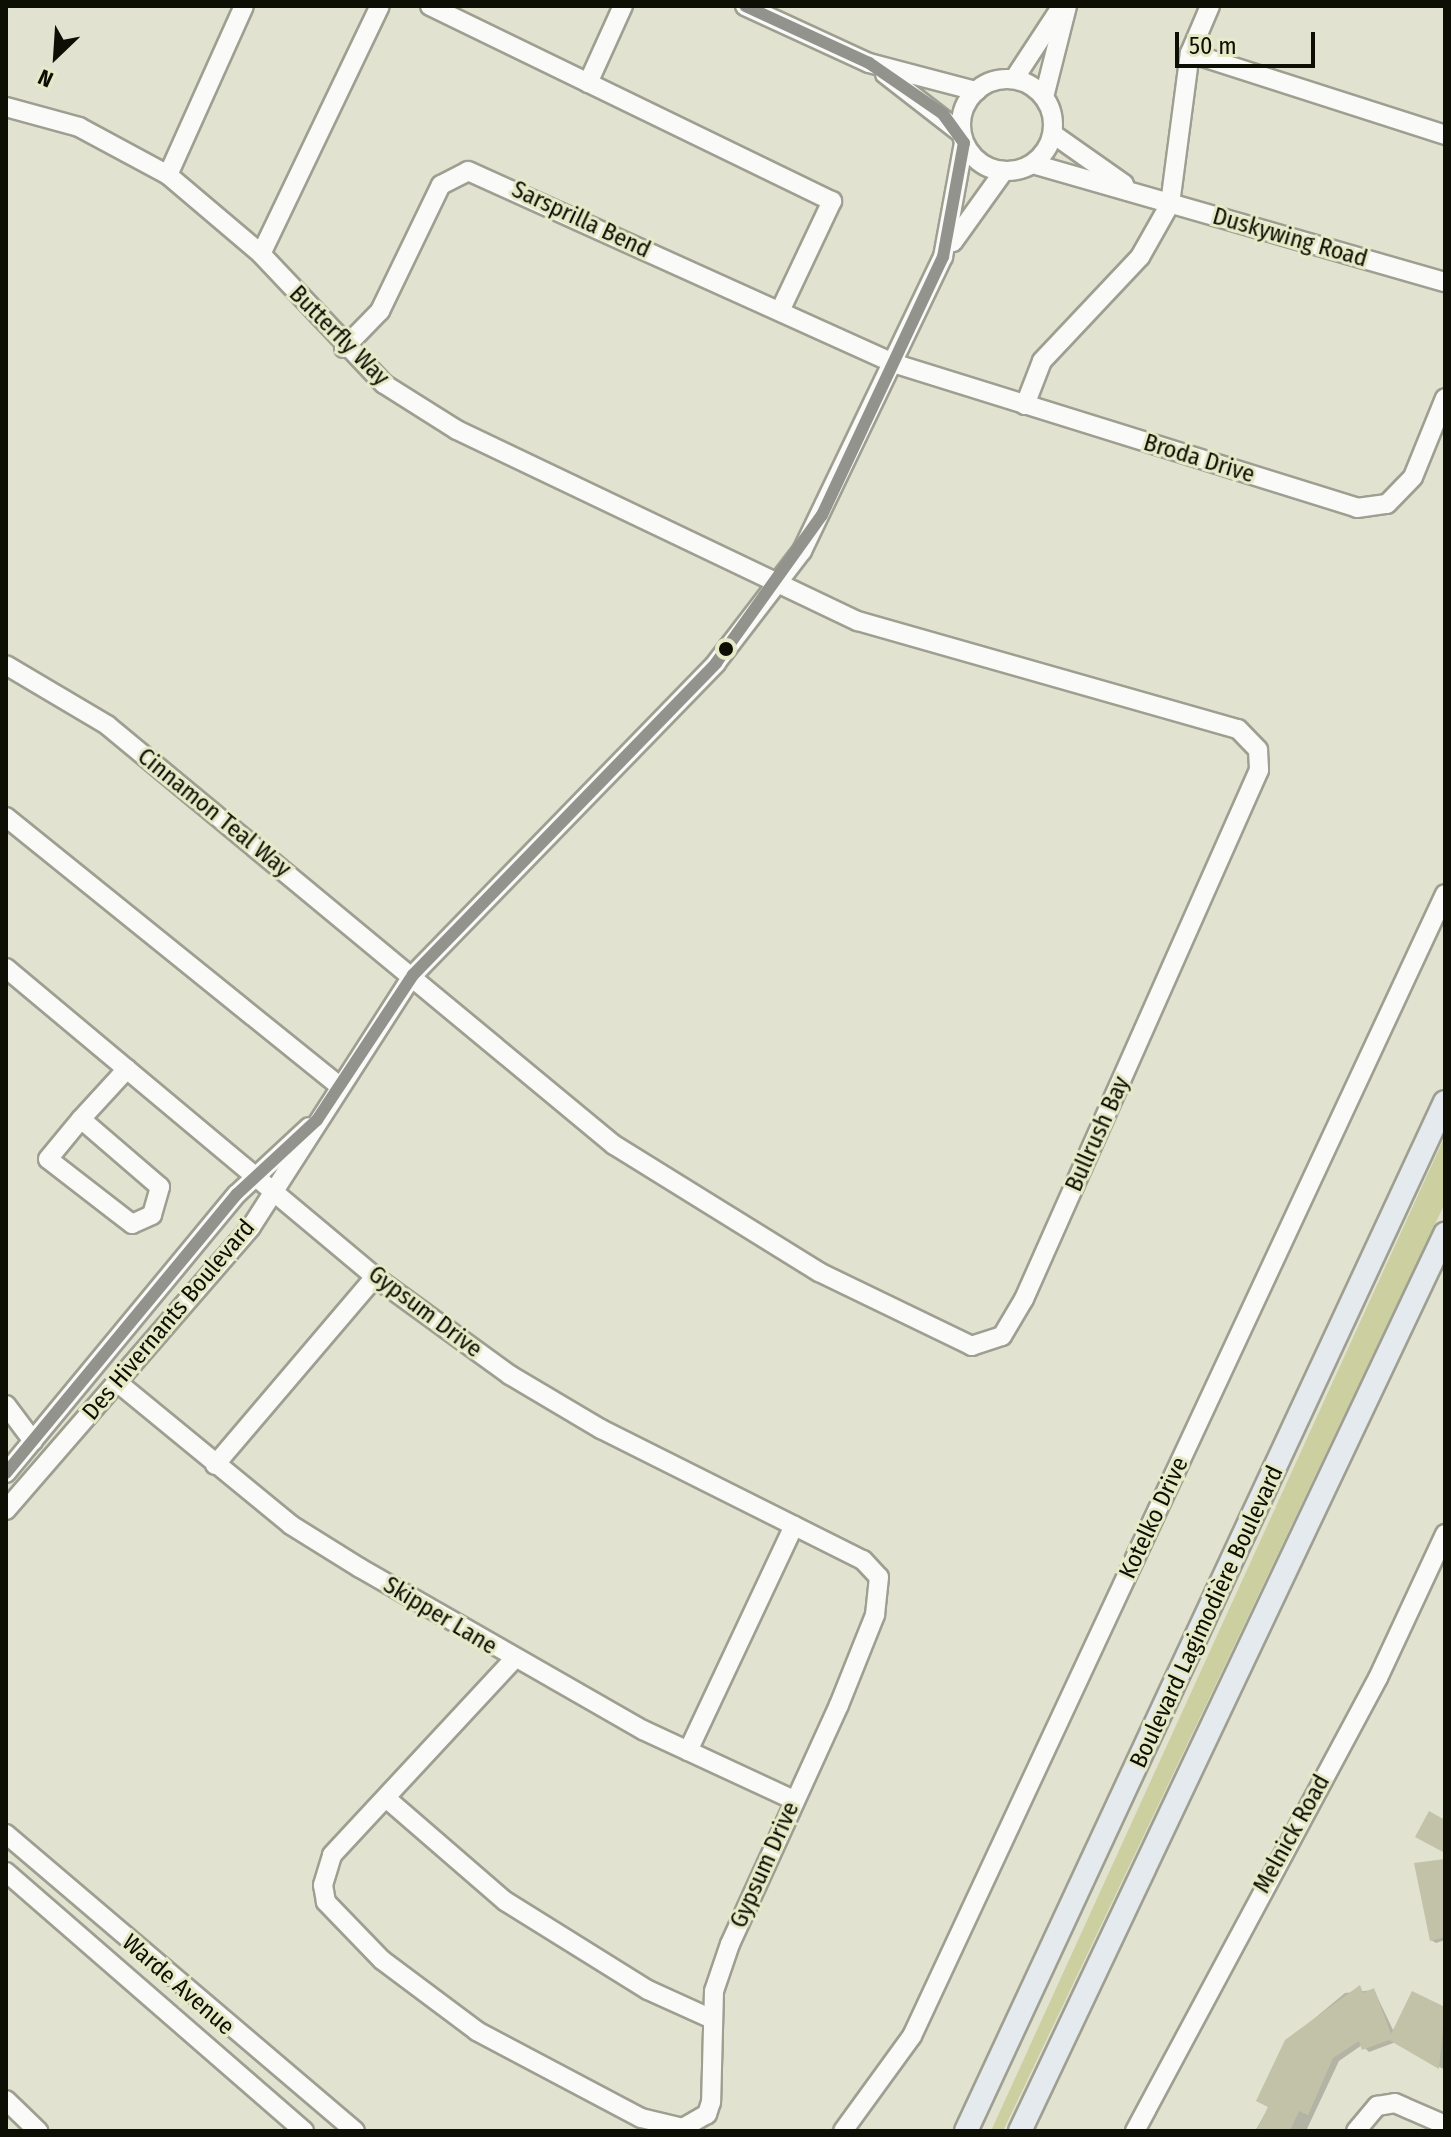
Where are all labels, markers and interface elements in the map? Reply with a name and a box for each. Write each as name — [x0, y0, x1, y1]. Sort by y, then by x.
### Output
north arrow — [16, 16, 96, 96]
scale bar — [1179, 16, 1319, 66]
text: 50 m — [1189, 32, 1237, 60]
text: N — [34, 63, 57, 93]
street label: Sarsprilla Bend — [507, 175, 655, 265]
street label: Duskywing Road — [1209, 202, 1371, 274]
street label: Butterfly Way — [283, 280, 395, 392]
street label: Broda Drive — [1140, 428, 1258, 490]
unlabelled marker — [718, 641, 734, 657]
street label: Cinnamon Teal Way — [132, 742, 296, 884]
street label: Bullrush Bay — [1060, 1072, 1136, 1196]
street label: Des Hivernants Boulevard — [77, 1214, 261, 1426]
street label: Gypsum Drive — [362, 1260, 488, 1364]
street label: Kotelko Drive — [1113, 1453, 1195, 1583]
street label: Boulevard Lagimodière Boulevard — [1124, 1461, 1290, 1773]
street label: Skipper Lane — [378, 1571, 502, 1661]
street label: Melnick Road — [1248, 1770, 1336, 1898]
street label: Gypsum Drive — [724, 1798, 806, 1932]
street label: Warde Avenue — [116, 1928, 240, 2042]

